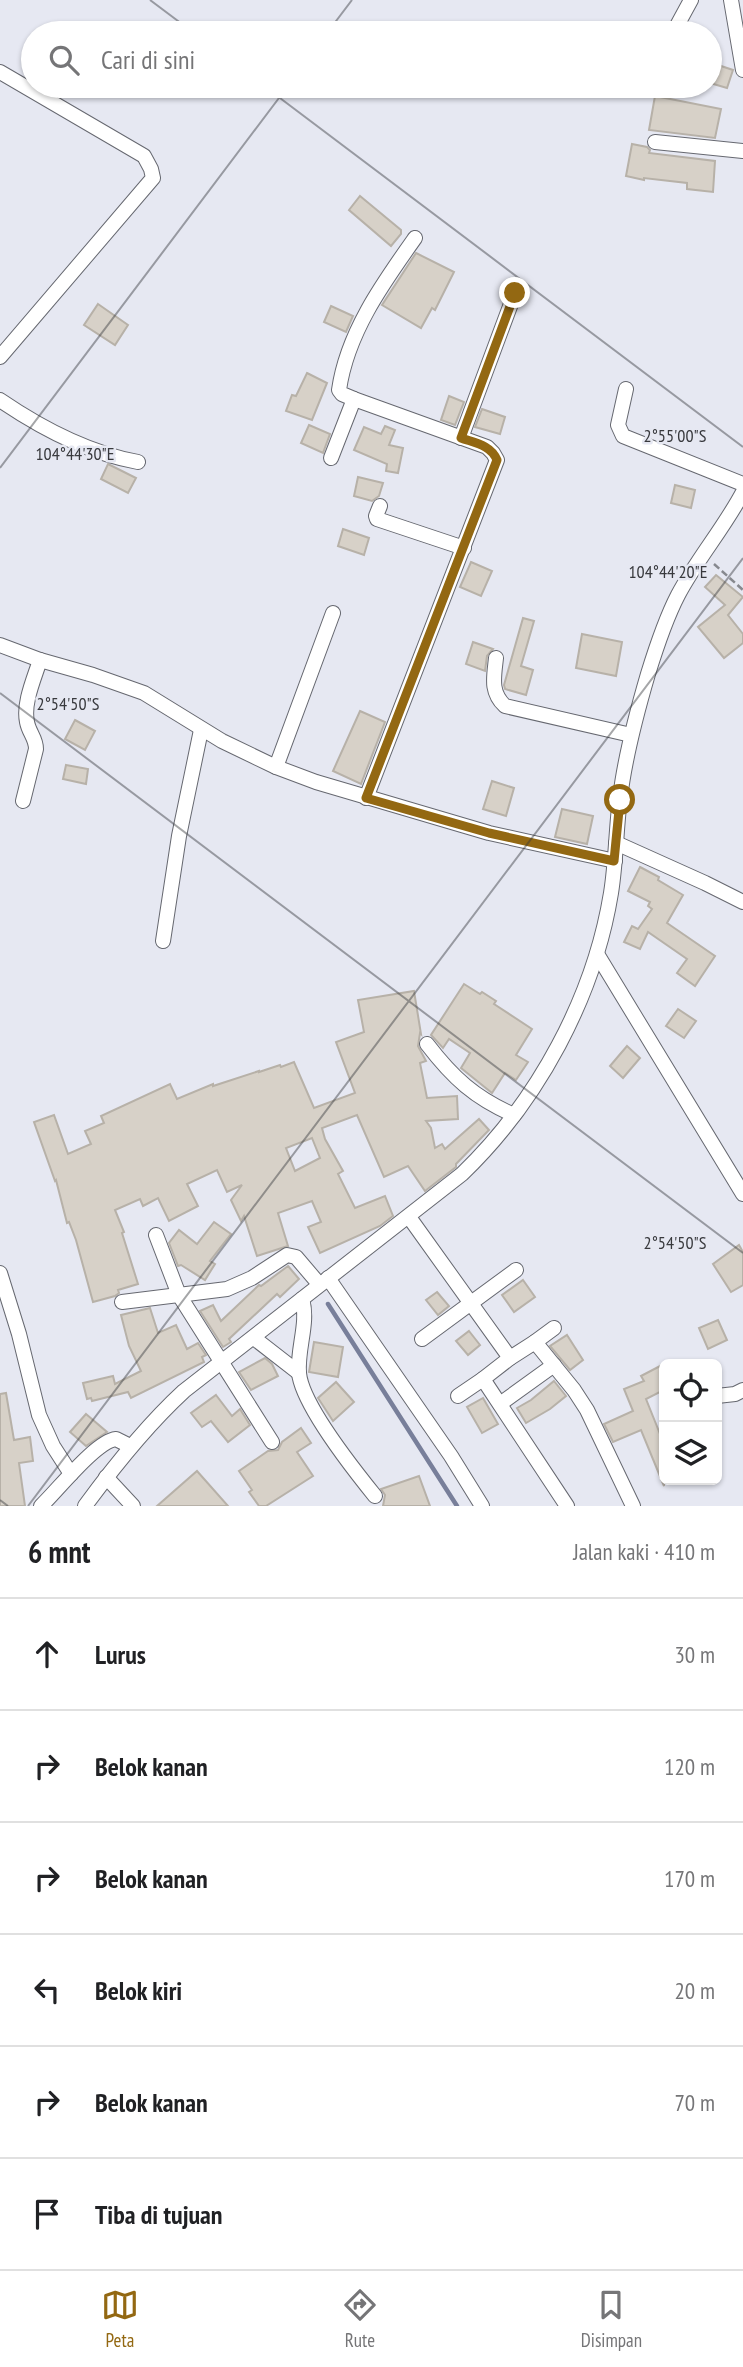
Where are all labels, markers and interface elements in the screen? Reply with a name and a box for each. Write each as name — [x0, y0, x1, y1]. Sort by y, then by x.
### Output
search box — [21, 21, 722, 98]
icon: search — [45, 41, 83, 79]
text: Cari di sini — [101, 43, 195, 76]
route end — [499, 277, 530, 308]
text: 2°55'00"S — [644, 424, 707, 447]
text: 104°44'30"E — [36, 442, 114, 465]
text: 104°44'20"E — [629, 560, 707, 583]
text: 2°54'50"S — [37, 692, 100, 715]
route start — [604, 784, 635, 815]
text: 2°54'50"S — [644, 1231, 707, 1254]
map controls — [659, 1359, 722, 1485]
button: locate — [659, 1359, 722, 1422]
button: layers — [659, 1422, 722, 1485]
text: 6 mnt — [28, 1532, 91, 1571]
text: Jalan kaki · 410 m — [573, 1537, 715, 1566]
icon: ahead — [28, 1635, 66, 1673]
text: Lurus — [95, 1638, 146, 1671]
text: 30 m — [674, 1640, 715, 1669]
icon: right — [28, 1747, 66, 1785]
text: Belok kanan — [95, 1750, 208, 1783]
text: 120 m — [664, 1752, 715, 1781]
icon: right — [28, 1859, 66, 1897]
text: Belok kanan — [95, 1862, 208, 1895]
text: 170 m — [664, 1864, 715, 1893]
icon: left — [28, 1971, 66, 2009]
text: Belok kiri — [95, 1974, 182, 2007]
text: 20 m — [674, 1976, 715, 2005]
icon: right — [28, 2083, 66, 2121]
text: Belok kanan — [95, 2086, 208, 2119]
text: 70 m — [674, 2088, 715, 2117]
icon: arrive — [28, 2195, 66, 2233]
text: Tiba di tujuan — [95, 2198, 223, 2231]
tab: Peta — [101, 2286, 139, 2352]
tab: Rute — [341, 2286, 379, 2352]
tab: Disimpan — [581, 2286, 642, 2352]

